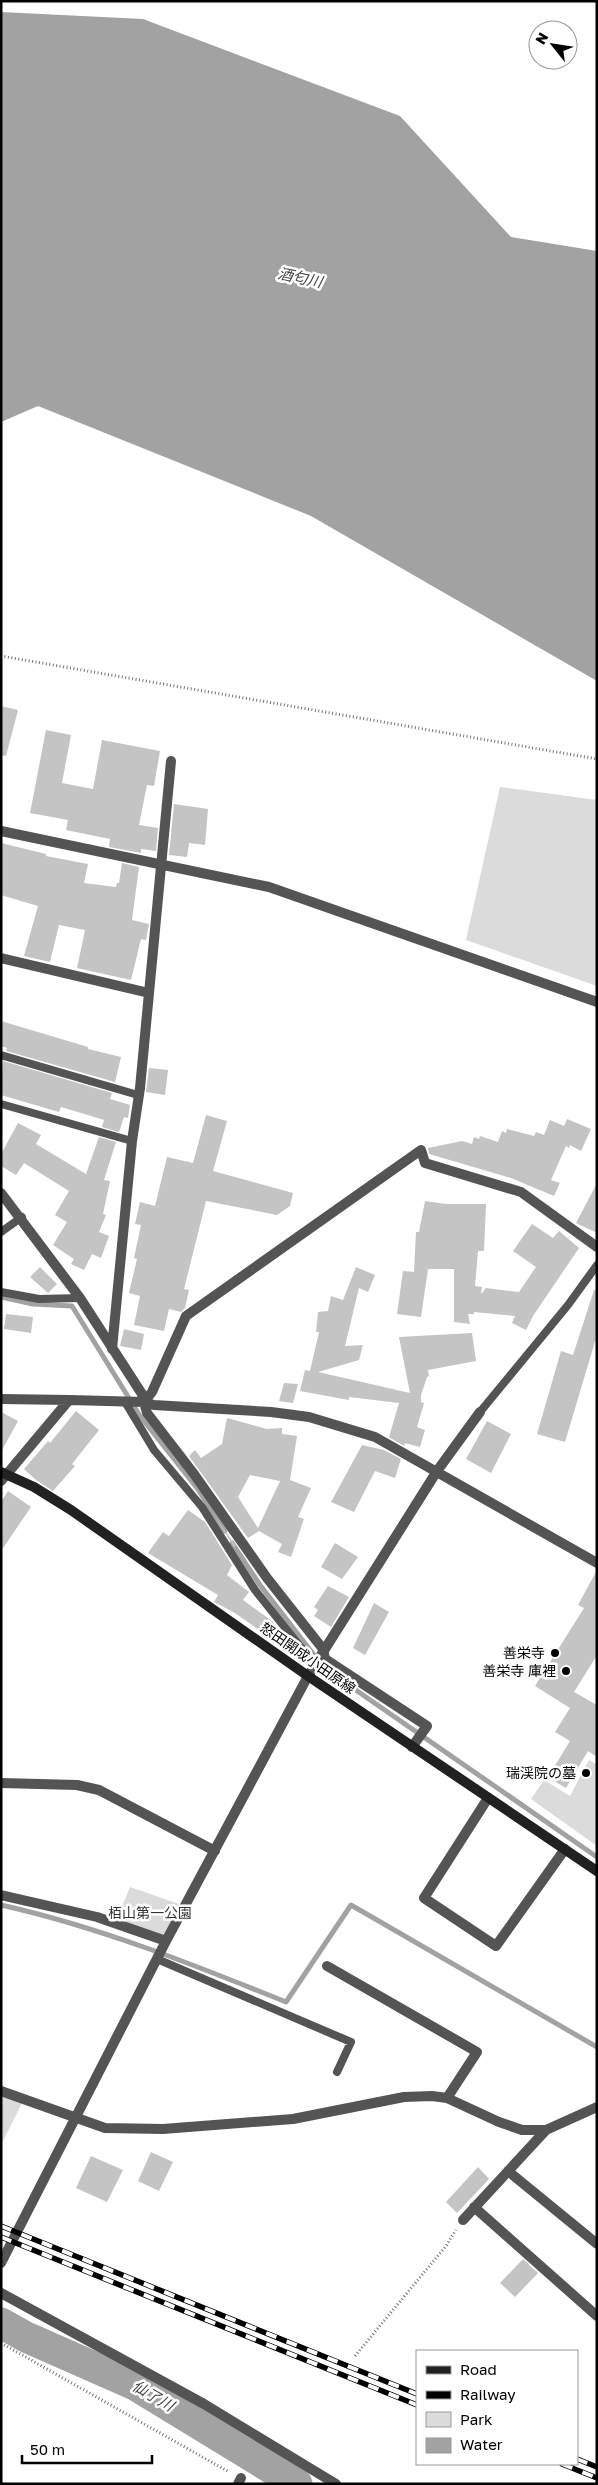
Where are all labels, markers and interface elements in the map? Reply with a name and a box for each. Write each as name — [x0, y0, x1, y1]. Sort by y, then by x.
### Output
north arrow — [528, 20, 578, 70]
text: N — [531, 29, 551, 47]
water label: 酒匂川 — [276, 264, 326, 291]
street label: 怒田開成小田原線 — [258, 1619, 359, 1697]
place label: 善栄寺 — [503, 1644, 545, 1661]
marker: 善栄寺 — [549, 1647, 561, 1659]
place label: 善栄寺 庫裡 — [483, 1662, 556, 1679]
marker: 善栄寺 庫裡 — [560, 1665, 572, 1677]
place label: 瑞渓院の墓 — [506, 1764, 576, 1781]
marker: 瑞渓院の墓 — [580, 1767, 592, 1779]
park label: 栢山第一公園 — [108, 1904, 192, 1921]
legend — [416, 2350, 578, 2465]
text: Road — [460, 2360, 497, 2378]
water label: 仙了川 — [130, 2376, 179, 2415]
text: Railway — [460, 2385, 516, 2403]
text: Park — [460, 2410, 493, 2428]
scale bar — [22, 2432, 152, 2464]
text: Water — [460, 2435, 503, 2453]
text: 50 m — [30, 2440, 65, 2458]

